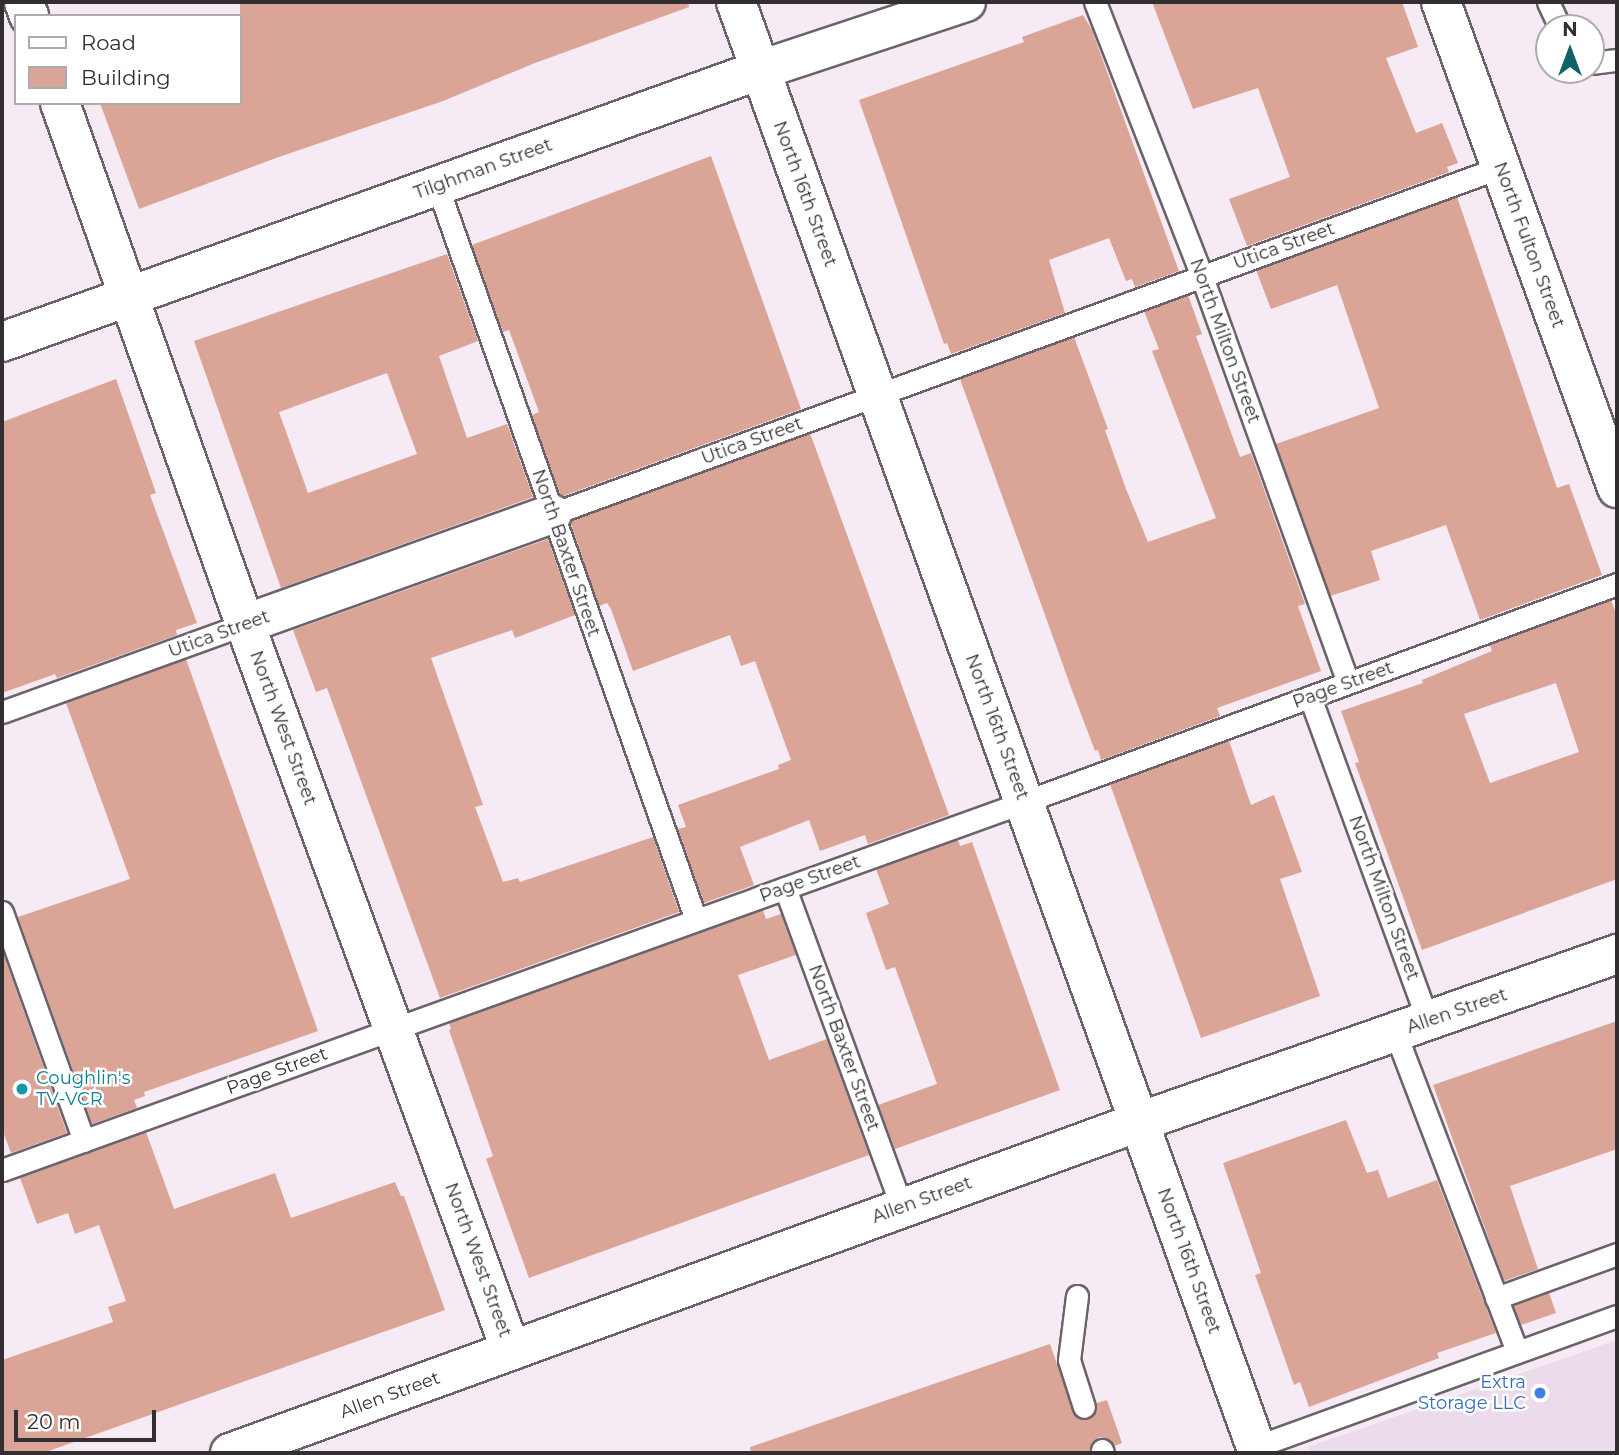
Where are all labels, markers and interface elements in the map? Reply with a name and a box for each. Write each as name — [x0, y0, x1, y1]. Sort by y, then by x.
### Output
legend — [14, 14, 242, 105]
north arrow — [1535, 14, 1605, 84]
text: N — [1562, 18, 1578, 41]
text: Road — [81, 30, 136, 55]
text: Building — [81, 65, 171, 90]
street label: North 16th Street — [769, 118, 841, 270]
street label: Tilghman Street — [411, 134, 555, 204]
street label: North Fulton Street — [1489, 159, 1569, 331]
street label: Utica Street — [1230, 218, 1338, 274]
street label: North Milton Street — [1185, 256, 1265, 426]
street label: Utica Street — [698, 413, 806, 469]
street label: North Baxter Street — [527, 466, 605, 640]
street label: Utica Street — [165, 606, 273, 662]
street label: North West Street — [245, 648, 321, 808]
street label: North 16th Street — [961, 651, 1033, 803]
street label: Page Street — [1290, 657, 1396, 713]
street label: North Milton Street — [1344, 813, 1424, 983]
street label: Page Street — [757, 851, 863, 907]
street label: North Baxter Street — [804, 962, 884, 1134]
street label: Allen Street — [1404, 984, 1510, 1038]
street label: Page Street — [224, 1043, 330, 1099]
place label: Coughlin's TV-VCR — [36, 1068, 131, 1110]
marker: Coughlin's TV-VCR — [14, 1081, 30, 1097]
street label: Allen Street — [869, 1172, 975, 1228]
street label: North West Street — [440, 1180, 516, 1340]
street label: North 16th Street — [1153, 1185, 1225, 1337]
street label: Allen Street — [337, 1367, 443, 1423]
place label: Extra Storage LLC — [1418, 1372, 1526, 1414]
marker: Extra Storage LLC — [1532, 1385, 1548, 1401]
scale bar — [18, 1396, 159, 1440]
text: 20 m — [27, 1409, 81, 1434]

